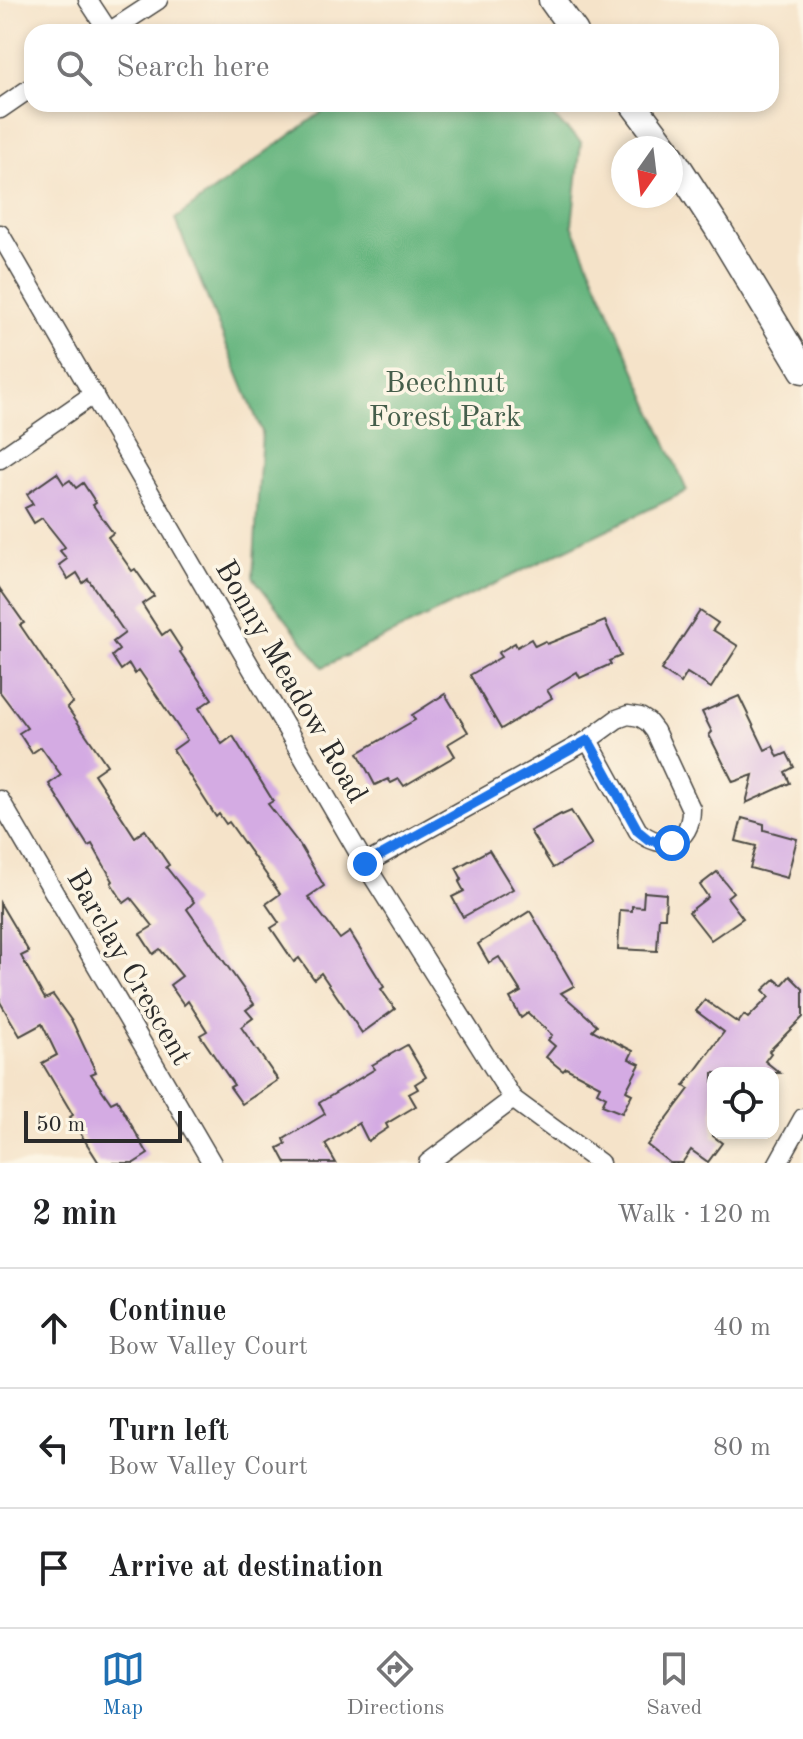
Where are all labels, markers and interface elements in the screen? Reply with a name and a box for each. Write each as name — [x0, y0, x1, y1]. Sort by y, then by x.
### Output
search box — [24, 24, 779, 112]
icon: search — [52, 46, 96, 90]
text: Search here — [116, 53, 270, 83]
north arrow — [611, 136, 683, 208]
park label: Beechnut Forest Park — [369, 369, 521, 433]
street label: Bonny Meadow Road — [209, 556, 372, 808]
route start — [654, 825, 690, 861]
route end — [347, 846, 383, 882]
street label: Barclay Crescent — [60, 865, 196, 1071]
map controls — [707, 1067, 779, 1139]
button: locate — [707, 1067, 779, 1139]
scale bar — [24, 1107, 182, 1143]
text: 50 m — [36, 1114, 85, 1136]
text: 2 min — [32, 1198, 117, 1232]
text: Walk · 120 m — [617, 1202, 771, 1228]
text: Continue — [108, 1297, 227, 1327]
icon: ahead — [32, 1306, 76, 1350]
text: 40 m — [713, 1315, 771, 1341]
text: Bow Valley Court — [108, 1334, 308, 1360]
text: Turn left — [108, 1417, 229, 1447]
icon: left — [32, 1426, 76, 1470]
text: 80 m — [713, 1435, 771, 1461]
text: Bow Valley Court — [108, 1454, 308, 1480]
icon: arrive — [32, 1546, 76, 1590]
text: Arrive at destination — [108, 1553, 383, 1583]
tab: Map — [101, 1647, 145, 1722]
tab: Directions — [347, 1647, 444, 1722]
tab: Saved — [646, 1647, 702, 1722]

